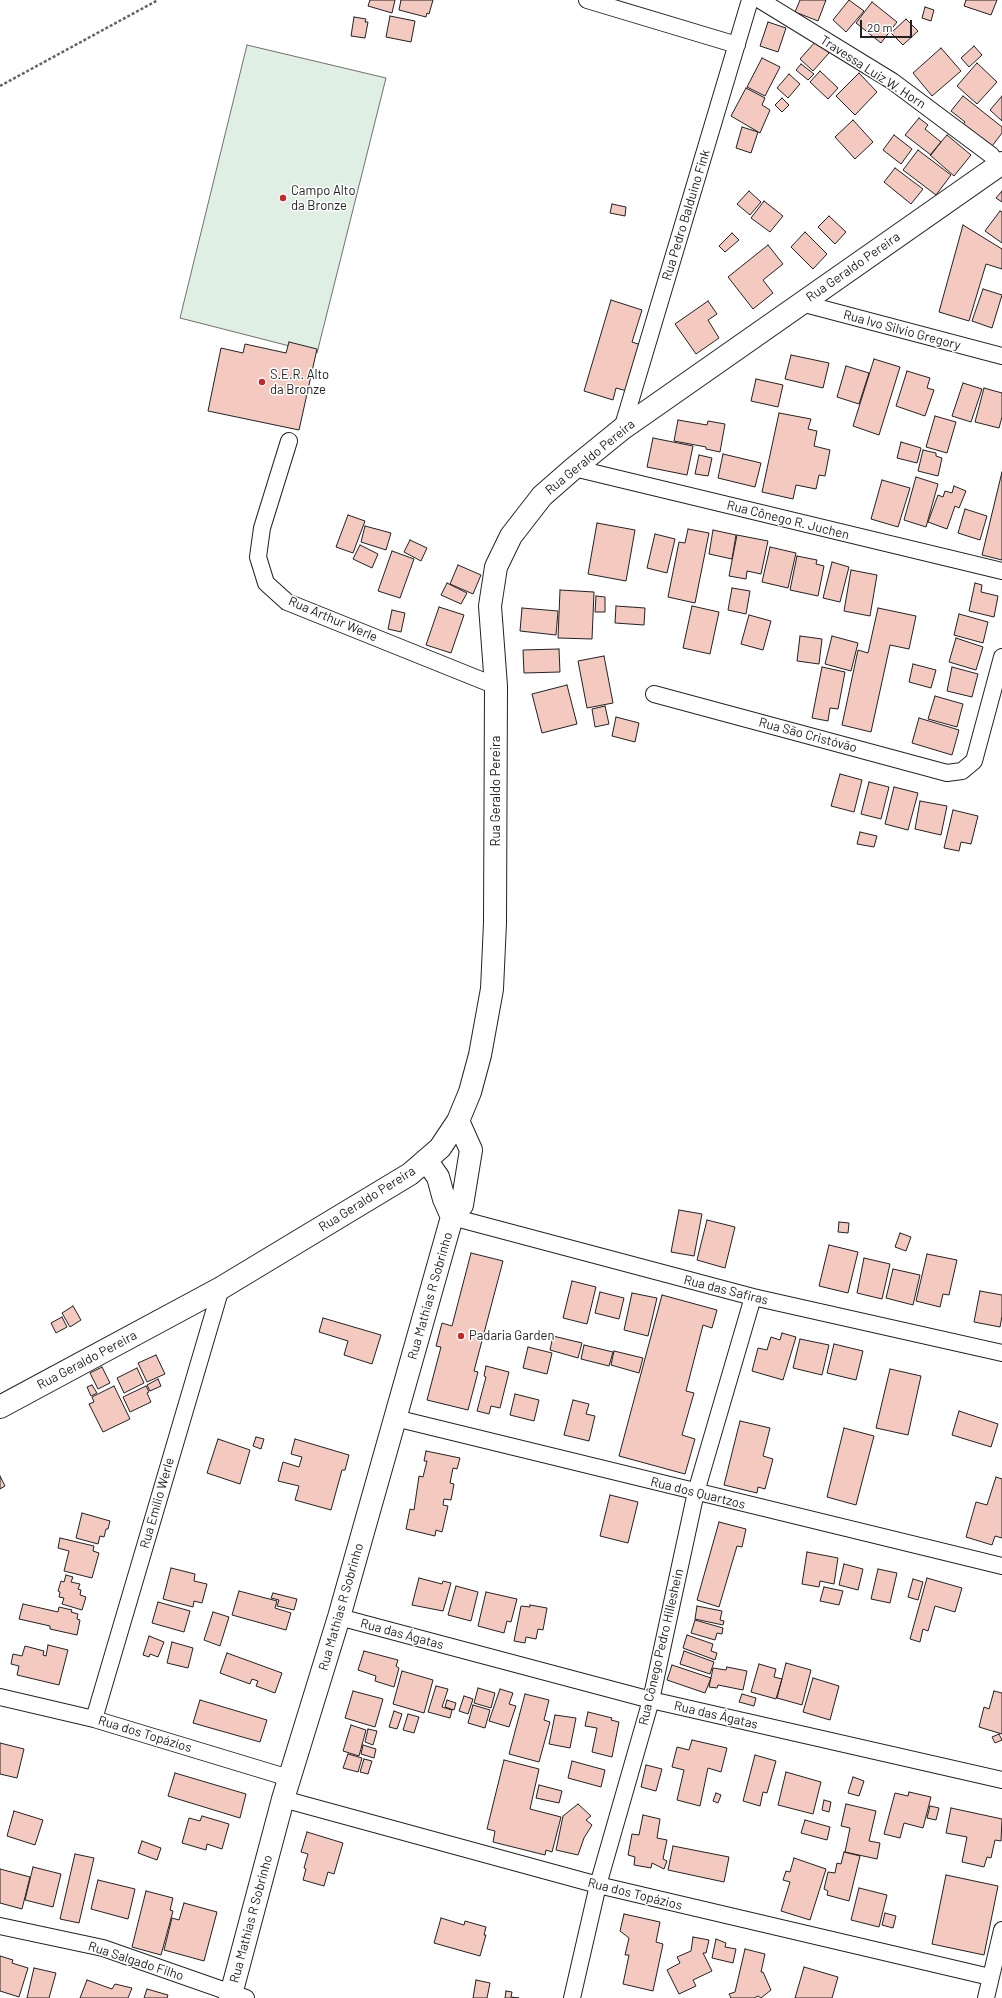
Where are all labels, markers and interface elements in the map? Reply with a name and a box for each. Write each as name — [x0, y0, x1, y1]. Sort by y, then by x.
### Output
scale bar — [862, 12, 914, 38]
text: 20 m — [867, 20, 893, 34]
street label: Travessa Luiz W. Horn — [817, 32, 929, 112]
street label: Rua Pedro Balduino Fink — [659, 148, 713, 282]
place label: Campo Alto da Bronze — [291, 183, 355, 214]
marker: Campo Alto da Bronze — [278, 193, 288, 203]
street label: Rua Geraldo Pereira — [803, 229, 903, 305]
street label: Rua Ivo Silvio Gregory — [842, 307, 962, 353]
place label: S.E.R. Alto da Bronze — [270, 367, 329, 398]
marker: S.E.R. Alto da Bronze — [257, 377, 267, 387]
street label: Rua Geraldo Pereira — [542, 416, 638, 498]
street label: Rua Cônego R. Juchen — [725, 497, 851, 543]
street label: Rua Arthur Werle — [286, 593, 380, 645]
street label: Rua São Cristóvão — [757, 714, 859, 756]
street label: Rua Geraldo Pereira — [488, 736, 504, 846]
street label: Rua Geraldo Pereira — [316, 1163, 418, 1235]
street label: Rua Mathias R Sobrinho — [404, 1230, 456, 1362]
street label: Rua das Safiras — [682, 1272, 770, 1308]
street label: Rua Geraldo Pereira — [34, 1327, 140, 1393]
place label: Padaria Garden — [469, 1328, 555, 1344]
marker: Padaria Garden — [456, 1331, 466, 1341]
street label: Rua Emílio Werle — [137, 1456, 177, 1550]
street label: Rua dos Quartzos — [649, 1474, 747, 1512]
street label: Rua Mathias R Sobrinho — [315, 1541, 367, 1673]
street label: Rua Cônego Pedro Hilleshein — [635, 1567, 687, 1727]
street label: Rua das Ágatas — [359, 1615, 445, 1653]
street label: Rua das Ágatas — [673, 1698, 759, 1732]
street label: Rua dos Topázios — [96, 1712, 194, 1756]
street label: Rua Mathias R Sobrinho — [226, 1853, 276, 1985]
street label: Rua dos Topázios — [586, 1875, 684, 1913]
street label: Rua Salgado Filho — [86, 1938, 186, 1984]

